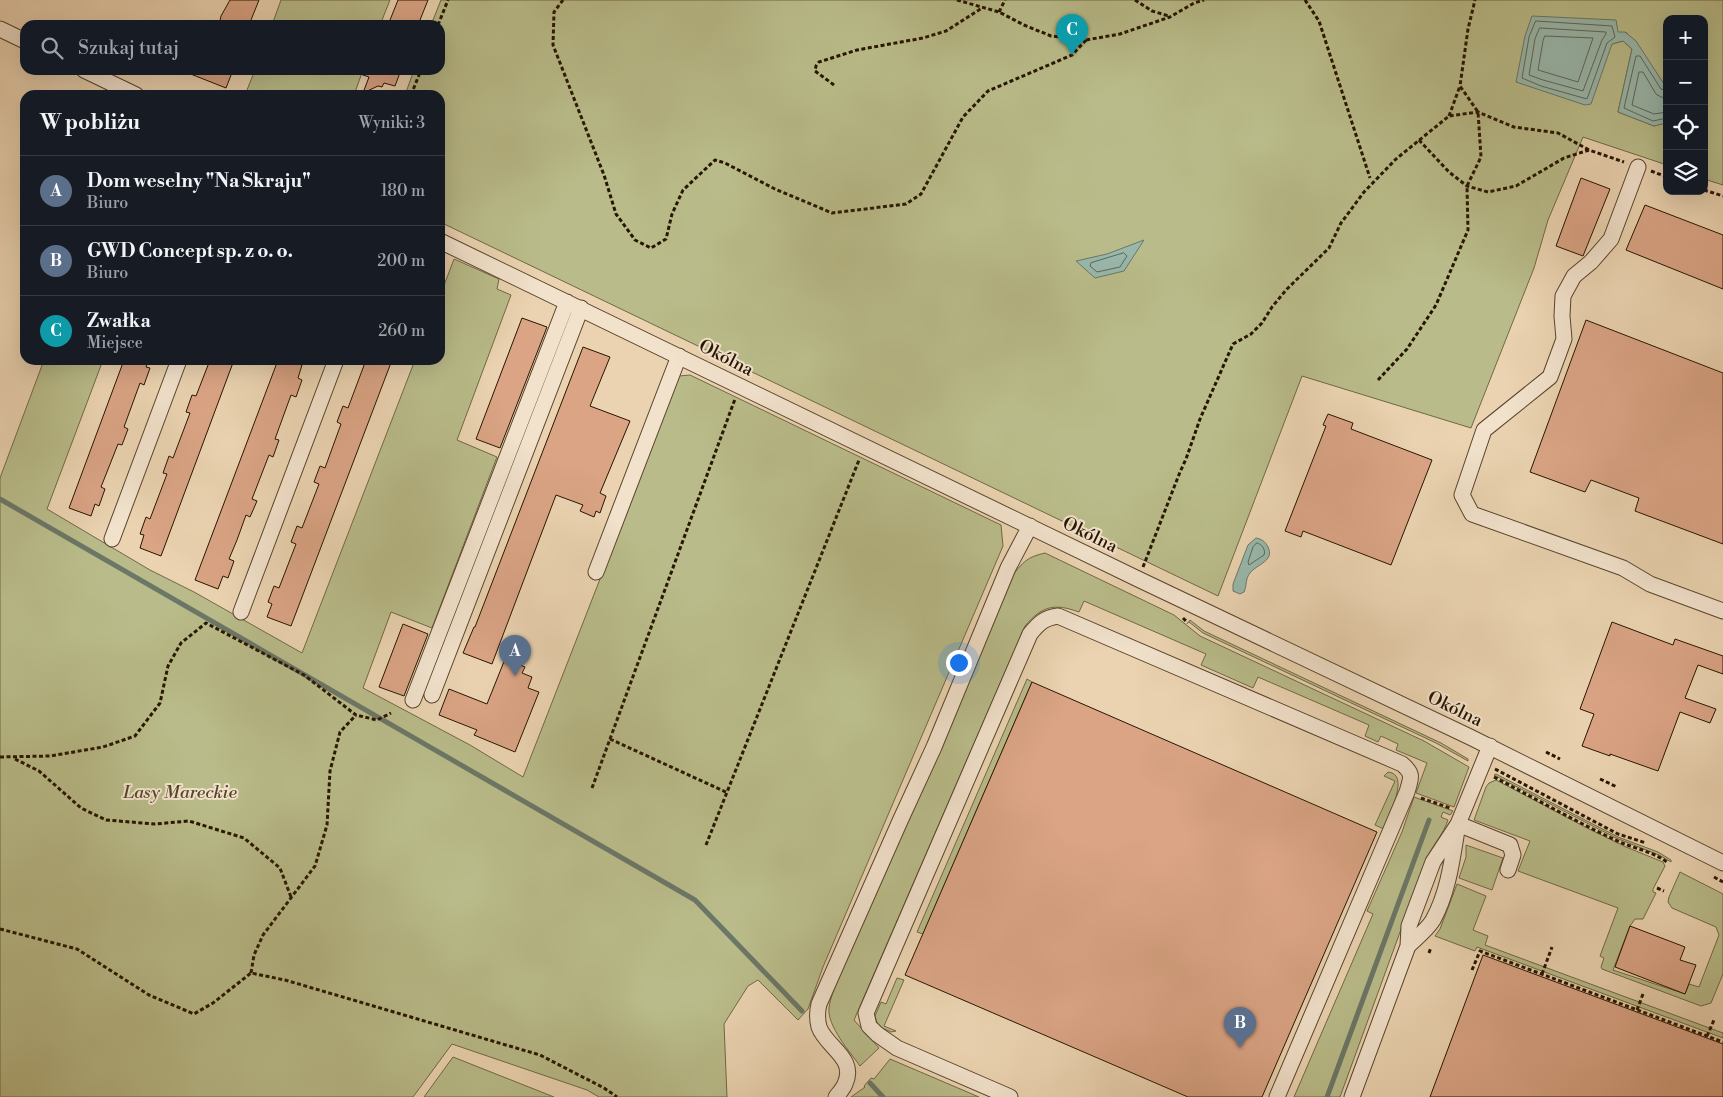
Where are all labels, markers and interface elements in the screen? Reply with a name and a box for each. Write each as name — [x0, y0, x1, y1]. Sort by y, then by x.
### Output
pin: C — [1056, 14, 1088, 55]
map controls — [1663, 15, 1708, 195]
button: + — [1663, 15, 1708, 60]
search box — [20, 20, 445, 75]
icon: search — [38, 34, 66, 62]
text: Szukaj tutaj — [78, 36, 179, 60]
button: − — [1663, 60, 1708, 105]
button: locate — [1663, 105, 1708, 150]
text: W pobliżu — [40, 110, 140, 136]
text: Wyniki: 3 — [359, 113, 425, 133]
button: layers — [1663, 150, 1708, 195]
text: Dom weselny "Na Skraju" — [87, 169, 311, 193]
text: A — [50, 181, 62, 201]
text: 180 m — [381, 181, 425, 201]
text: Biuro — [87, 193, 128, 213]
text: GWD Concept sp. z o. o. — [87, 239, 293, 263]
text: B — [50, 251, 62, 271]
text: 200 m — [377, 251, 425, 271]
text: Biuro — [87, 263, 128, 283]
text: Zwałka — [87, 309, 151, 333]
text: C — [50, 321, 62, 341]
text: 260 m — [378, 321, 425, 341]
text: Miejsce — [87, 333, 143, 353]
street label: Okólna — [695, 334, 758, 382]
street label: Okólna — [1059, 512, 1122, 559]
pin: A — [499, 635, 531, 676]
your location — [946, 650, 972, 676]
street label: Okólna — [1424, 686, 1487, 733]
park label: Lasy Mareckie — [122, 781, 237, 804]
pin: B — [1224, 1007, 1256, 1048]

